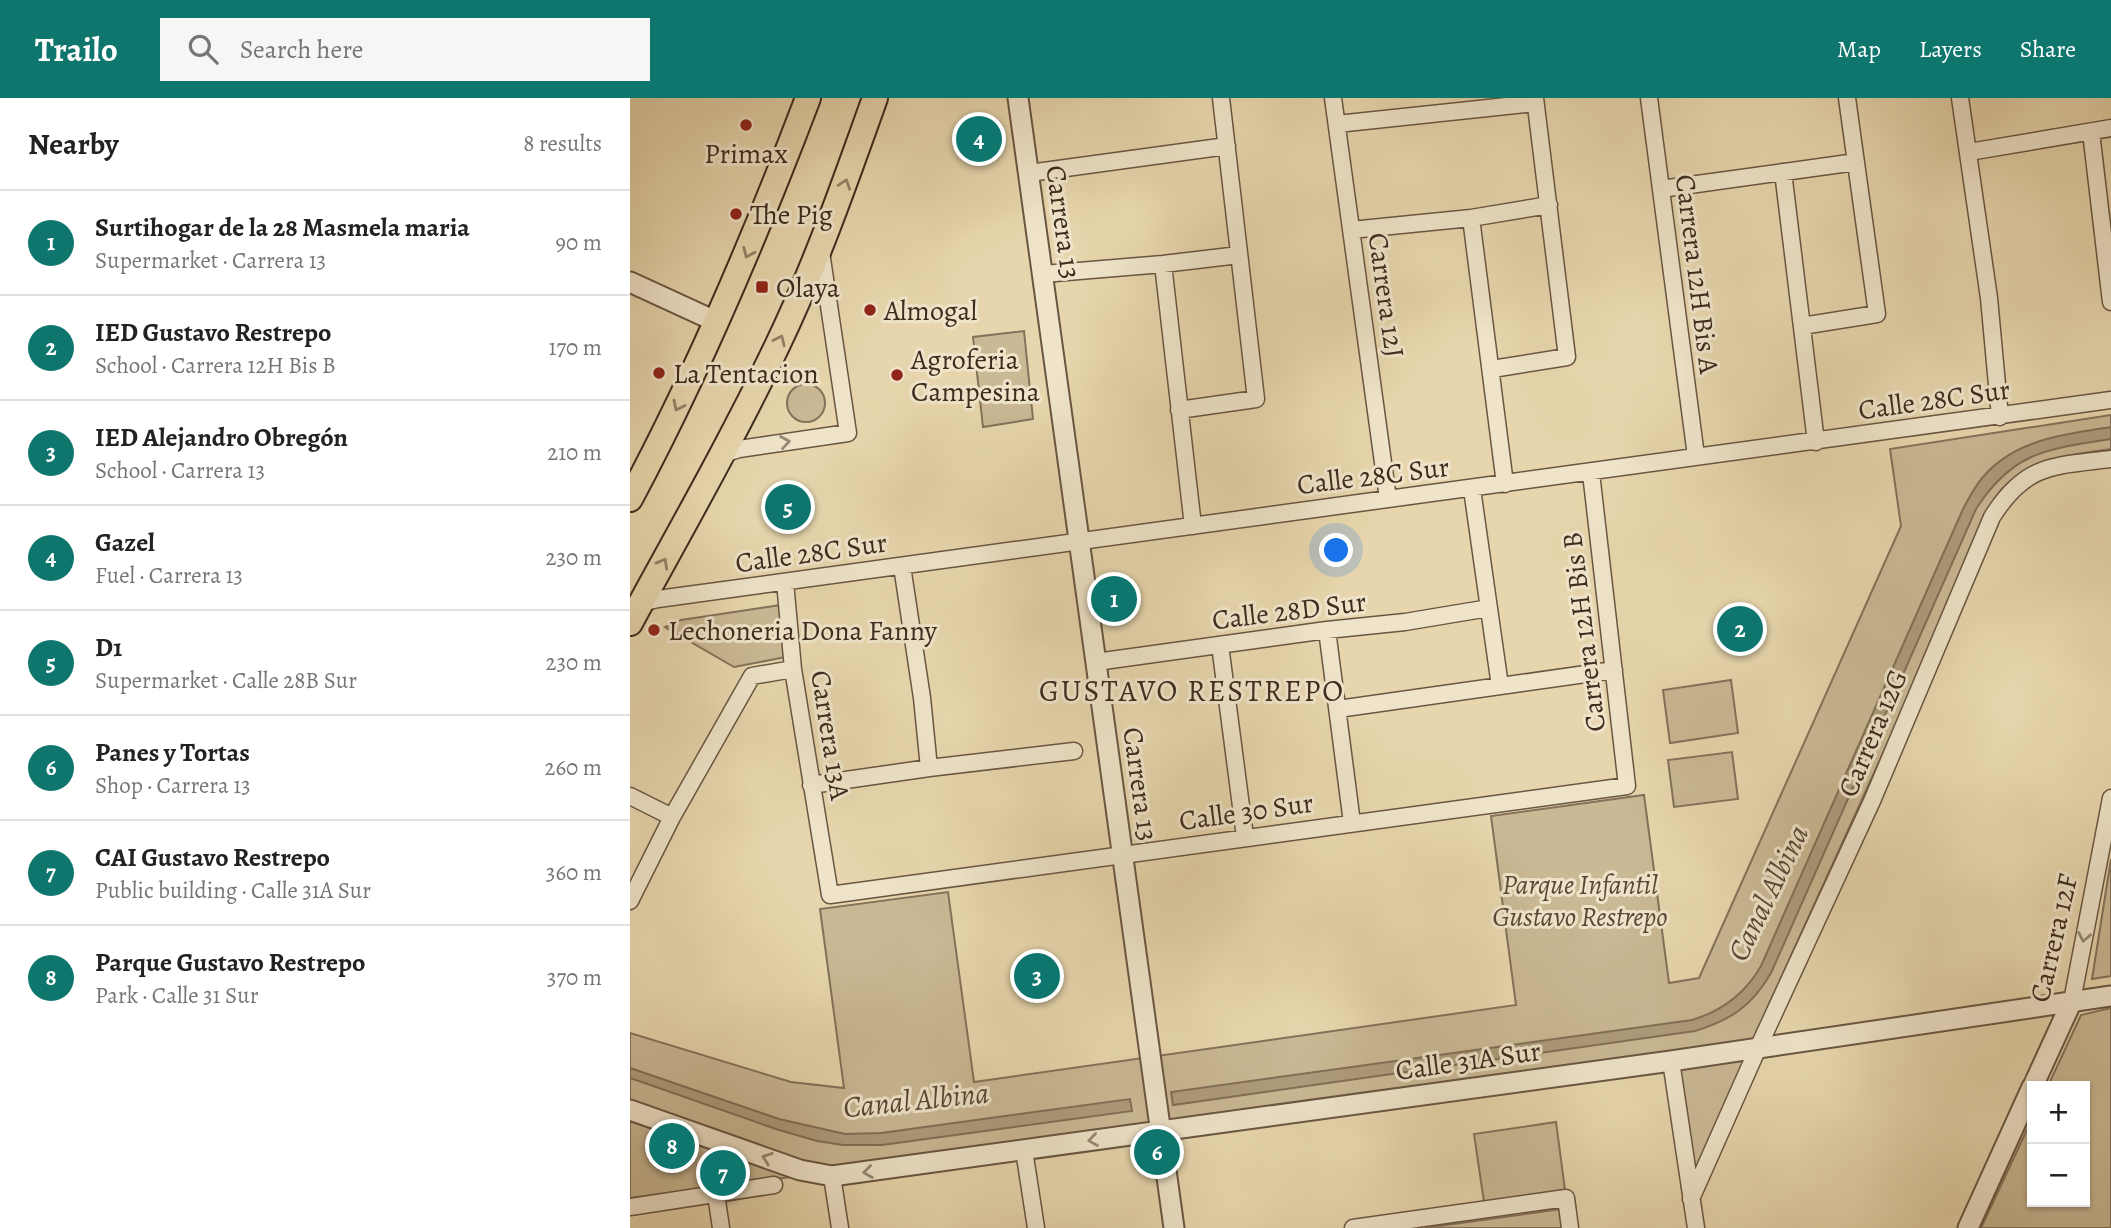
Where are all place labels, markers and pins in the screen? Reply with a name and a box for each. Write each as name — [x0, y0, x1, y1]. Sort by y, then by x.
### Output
pin: 4 — [956, 113, 1002, 165]
marker: Primax — [738, 117, 754, 133]
place label: Primax — [704, 135, 788, 173]
place label: The Pig — [750, 196, 833, 234]
marker: The Pig — [728, 206, 744, 222]
place label: Olaya — [776, 269, 840, 307]
marker: Olaya — [754, 279, 770, 295]
place label: Almogal — [883, 292, 978, 330]
marker: Almogal — [862, 302, 878, 318]
place label: Agroferia Campesina — [910, 341, 1040, 411]
place label: La Tentacion — [673, 355, 819, 393]
marker: La Tentacion — [651, 365, 667, 381]
marker: Agroferia Campesina — [889, 367, 905, 383]
pin: 5 — [765, 481, 811, 533]
pin: 1 — [1091, 573, 1137, 625]
pin: 2 — [1717, 603, 1763, 655]
place label: Lechoneria Dona Fanny — [668, 612, 938, 650]
marker: Lechoneria Dona Fanny — [646, 622, 662, 638]
pin: 3 — [1014, 950, 1060, 1002]
pin: 8 — [649, 1120, 695, 1172]
pin: 6 — [1134, 1126, 1180, 1178]
pin: 7 — [700, 1147, 746, 1199]

